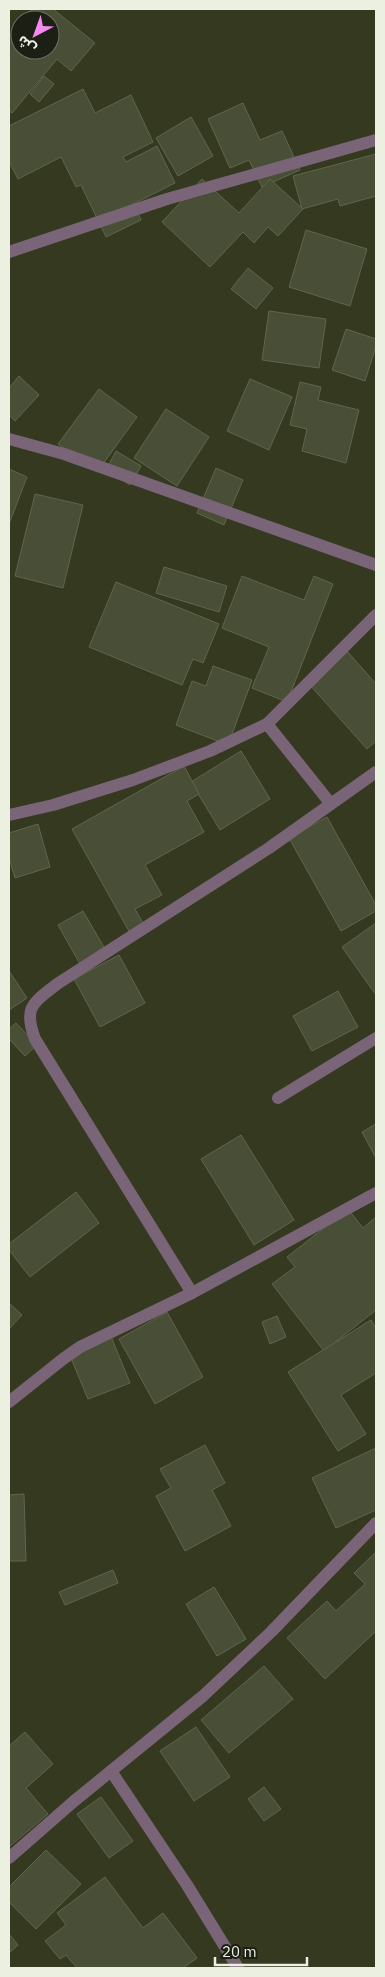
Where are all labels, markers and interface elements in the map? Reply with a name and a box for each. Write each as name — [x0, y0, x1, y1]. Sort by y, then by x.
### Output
north arrow — [10, 10, 60, 60]
text: ش — [13, 32, 40, 58]
scale bar — [215, 1934, 308, 1966]
text: 20 m — [222, 1942, 257, 1961]

